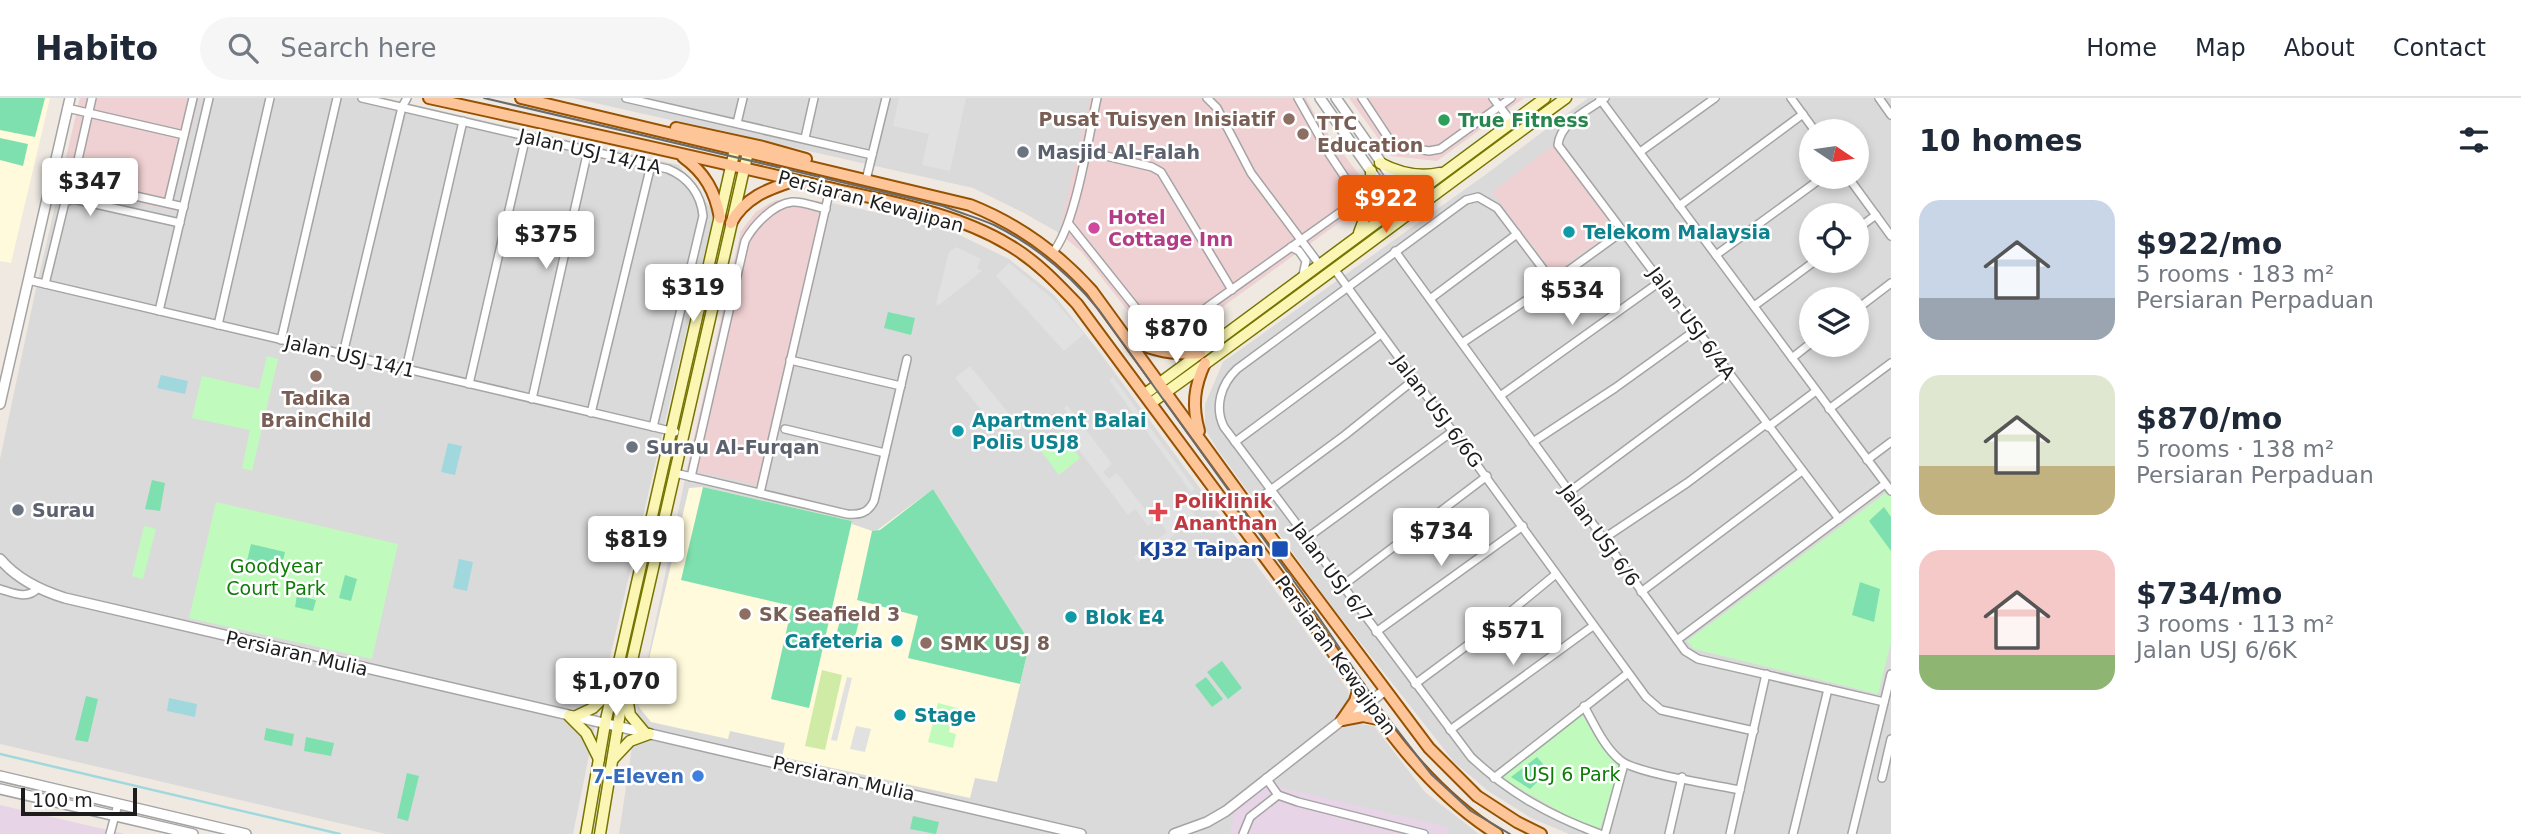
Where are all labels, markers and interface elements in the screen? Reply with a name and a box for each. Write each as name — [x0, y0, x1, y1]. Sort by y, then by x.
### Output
search box — [200, 17, 690, 80]
text: Habito — [35, 29, 158, 68]
icon: search — [224, 29, 262, 67]
text: Search here — [280, 33, 436, 63]
text: Home — [2086, 34, 2157, 62]
text: Map — [2195, 34, 2246, 62]
text: About — [2284, 34, 2355, 62]
text: Contact — [2393, 34, 2486, 62]
place label: Pusat Tuisyen Inisiatif — [1038, 108, 1276, 130]
place label: True Fitness — [1458, 109, 1589, 131]
marker: Pusat Tuisyen Inisiatif — [1281, 111, 1297, 127]
place label: TTC Education — [1317, 112, 1423, 156]
marker: True Fitness — [1436, 112, 1452, 128]
north arrow — [1799, 119, 1869, 189]
map controls — [1799, 119, 1869, 357]
icon: filters — [2455, 121, 2493, 159]
text: 10 homes — [1919, 123, 2083, 158]
street label: Jalan USJ 14/1A — [516, 124, 663, 178]
marker: TTC Education — [1295, 126, 1311, 142]
place label: Masjid Al-Falah — [1037, 141, 1200, 163]
marker: Masjid Al-Falah — [1015, 144, 1031, 160]
pin: $347 — [49, 158, 131, 218]
street label: Persiaran Kewajipan — [776, 166, 966, 236]
text: $347 — [58, 168, 122, 194]
pin: $922 — [1345, 176, 1427, 235]
text: $922 — [1354, 185, 1418, 211]
button: locate — [1799, 203, 1869, 273]
place label: Hotel Cottage Inn — [1108, 206, 1233, 250]
pin: $375 — [505, 212, 587, 271]
marker: Hotel Cottage Inn — [1086, 220, 1102, 236]
text: $375 — [514, 221, 578, 247]
place label: Telekom Malaysia — [1583, 221, 1771, 243]
marker: Telekom Malaysia — [1561, 224, 1577, 240]
text: $922/mo — [2136, 226, 2282, 261]
icon: home — [1975, 228, 2059, 312]
text: 5 rooms · 183 m² — [2136, 261, 2334, 287]
street label: Jalan USJ 6/4A — [1643, 262, 1740, 383]
pin: $319 — [652, 264, 734, 324]
pin: $534 — [1531, 268, 1613, 327]
text: $319 — [661, 274, 725, 300]
text: $534 — [1540, 277, 1604, 303]
button: layers — [1799, 287, 1869, 357]
text: Persiaran Perpaduan — [2136, 287, 2374, 313]
pin: $870 — [1135, 306, 1217, 365]
text: $870 — [1144, 315, 1208, 341]
street label: Jalan USJ 14/1 — [282, 330, 417, 382]
street label: Jalan USJ 6/6G — [1388, 350, 1487, 472]
marker: Tadika BrainChild — [308, 368, 324, 384]
place label: Tadika BrainChild — [261, 387, 371, 431]
text: $870/mo — [2136, 401, 2282, 436]
icon: home — [1975, 403, 2059, 487]
place label: Apartment Balai Polis USJ8 — [972, 409, 1147, 453]
marker: Apartment Balai Polis USJ8 — [950, 423, 966, 439]
place label: Surau Al-Furqan — [646, 436, 820, 458]
text: 5 rooms · 138 m² — [2136, 436, 2334, 462]
marker: Surau Al-Furqan — [624, 439, 640, 455]
text: Persiaran Perpaduan — [2136, 462, 2374, 488]
street label: Jalan USJ 6/6 — [1555, 479, 1644, 590]
place label: Poliklinik Ananthan — [1174, 490, 1278, 534]
place label: Surau — [32, 499, 95, 521]
marker: Surau — [10, 502, 26, 518]
marker: Poliklinik Ananthan — [1148, 502, 1168, 522]
pin: $734 — [1400, 508, 1482, 568]
street label: Jalan USJ 6/7 — [1286, 516, 1377, 627]
pin: $819 — [595, 517, 677, 576]
text: $734 — [1409, 518, 1473, 544]
text: $819 — [604, 526, 668, 552]
place label: KJ32 Taipan — [1139, 538, 1264, 560]
marker: KJ32 Taipan — [1270, 539, 1290, 559]
park label: Goodyear Court Park — [226, 555, 326, 599]
street label: Persiaran Kewajipan — [1271, 571, 1401, 739]
text: $734/mo — [2136, 576, 2282, 611]
icon: home — [1975, 578, 2059, 662]
place label: SK Seafield 3 — [759, 603, 900, 625]
marker: SK Seafield 3 — [737, 606, 753, 622]
place label: Blok E4 — [1085, 606, 1165, 628]
pin: $571 — [1472, 608, 1554, 667]
marker: Blok E4 — [1063, 609, 1079, 625]
text: 3 rooms · 113 m² — [2136, 611, 2334, 637]
text: $571 — [1481, 617, 1545, 643]
street label: Persiaran Mulia — [224, 626, 370, 680]
place label: Cafeteria — [784, 630, 883, 652]
place label: SMK USJ 8 — [940, 632, 1050, 654]
marker: Cafeteria — [889, 633, 905, 649]
marker: SMK USJ 8 — [918, 635, 934, 651]
text: Jalan USJ 6/6K — [2136, 637, 2297, 663]
pin: $1,070 — [559, 658, 673, 718]
text: $1,070 — [572, 668, 660, 694]
place label: Stage — [914, 704, 976, 726]
marker: Stage — [892, 707, 908, 723]
street label: Persiaran Mulia — [771, 751, 917, 805]
park label: USJ 6 Park — [1524, 763, 1620, 785]
place label: 7-Eleven — [592, 765, 684, 787]
marker: 7-Eleven — [690, 768, 706, 784]
scale bar — [21, 785, 136, 817]
text: 100 m — [32, 789, 93, 811]

